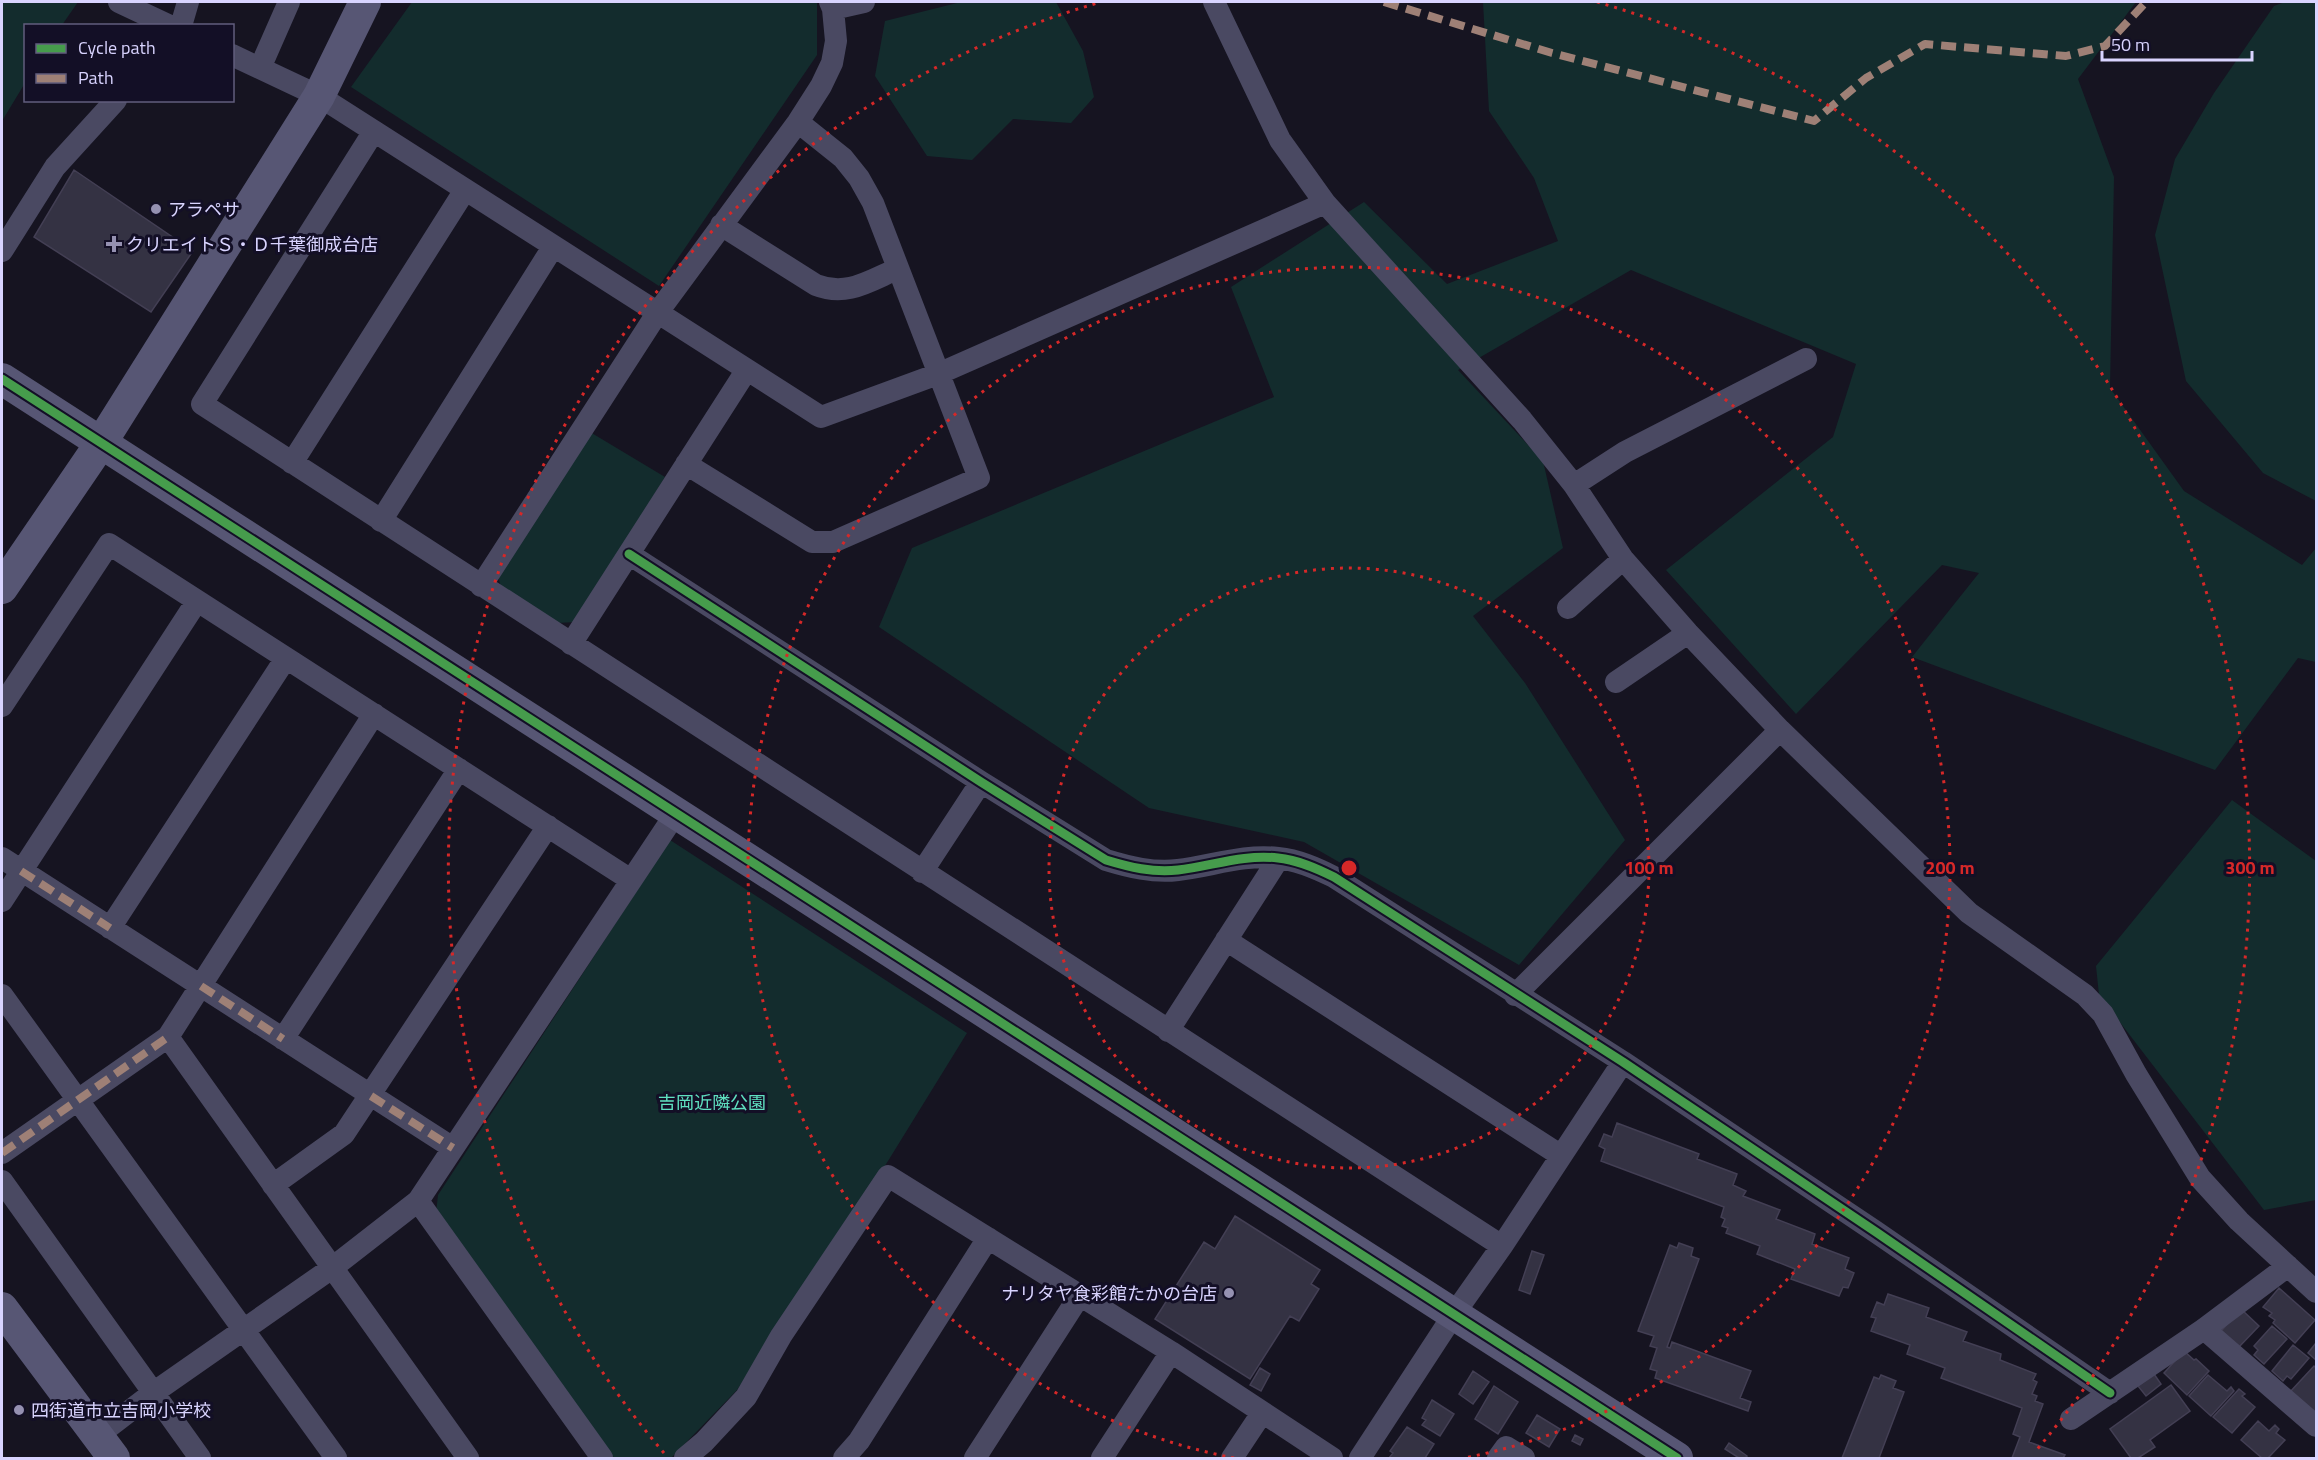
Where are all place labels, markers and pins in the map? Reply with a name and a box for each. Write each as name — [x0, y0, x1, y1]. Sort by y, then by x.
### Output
place label: アラペサ — [168, 196, 240, 223]
marker: アラペサ — [149, 202, 163, 216]
place label: クリエイトＳ・Ｄ千葉御成台店 — [126, 231, 378, 258]
marker: クリエイトＳ・Ｄ千葉御成台店 — [107, 237, 121, 251]
centre of rings — [1339, 858, 1359, 878]
place label: ナリタヤ食彩館たかの台店 — [1001, 1280, 1217, 1307]
marker: ナリタヤ食彩館たかの台店 — [1222, 1286, 1236, 1300]
place label: 四街道市立吉岡小学校 — [31, 1397, 211, 1424]
marker: 四街道市立吉岡小学校 — [12, 1403, 26, 1417]

